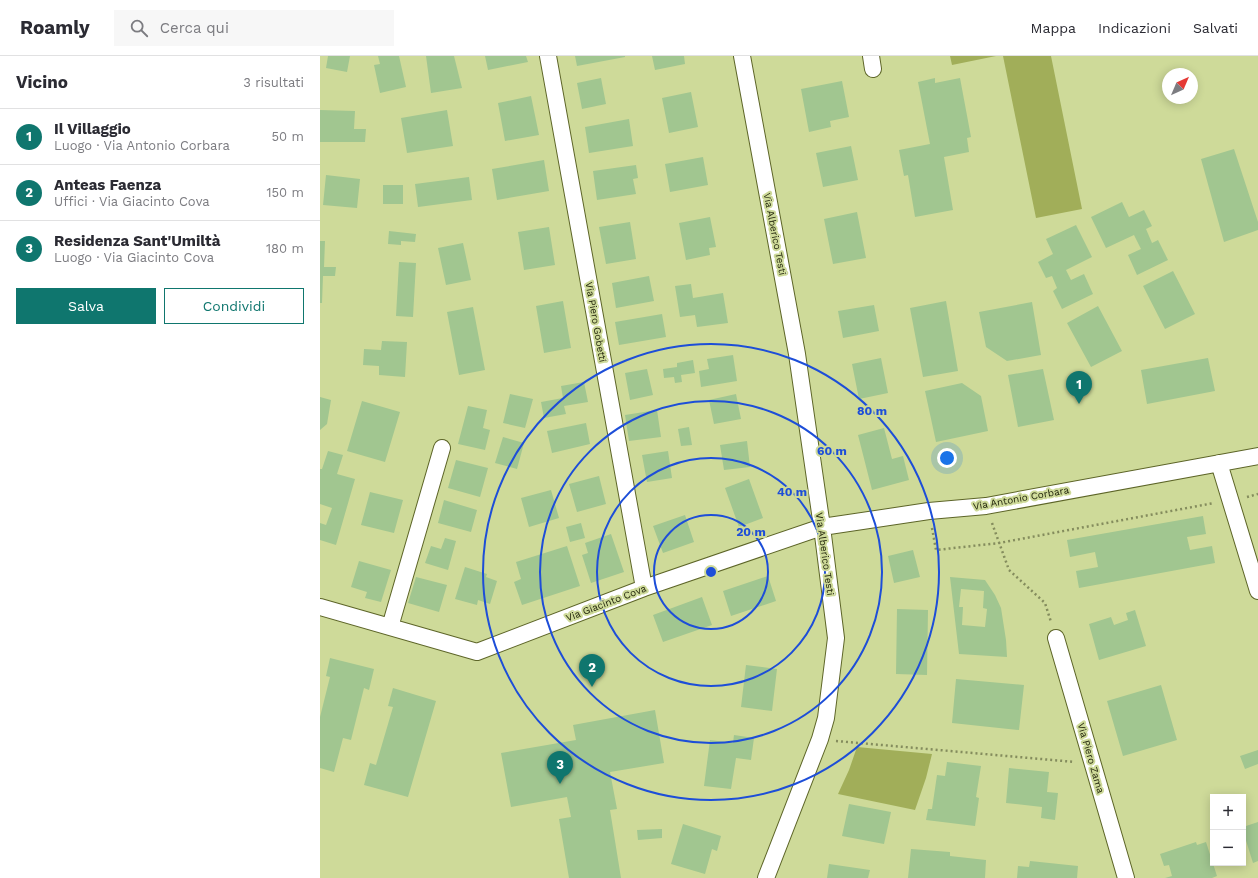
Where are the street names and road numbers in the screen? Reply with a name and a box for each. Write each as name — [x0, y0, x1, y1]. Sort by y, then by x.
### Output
street label: Via Alberico Testi — [762, 192, 788, 276]
street label: Via Piero Gobetti — [584, 281, 608, 363]
street label: Via Antonio Corbara — [972, 484, 1070, 512]
street label: Via Alberico Testi — [814, 512, 836, 596]
street label: Via Giacinto Cova — [564, 582, 648, 623]
street label: Via Piero Zama — [1076, 721, 1106, 795]

